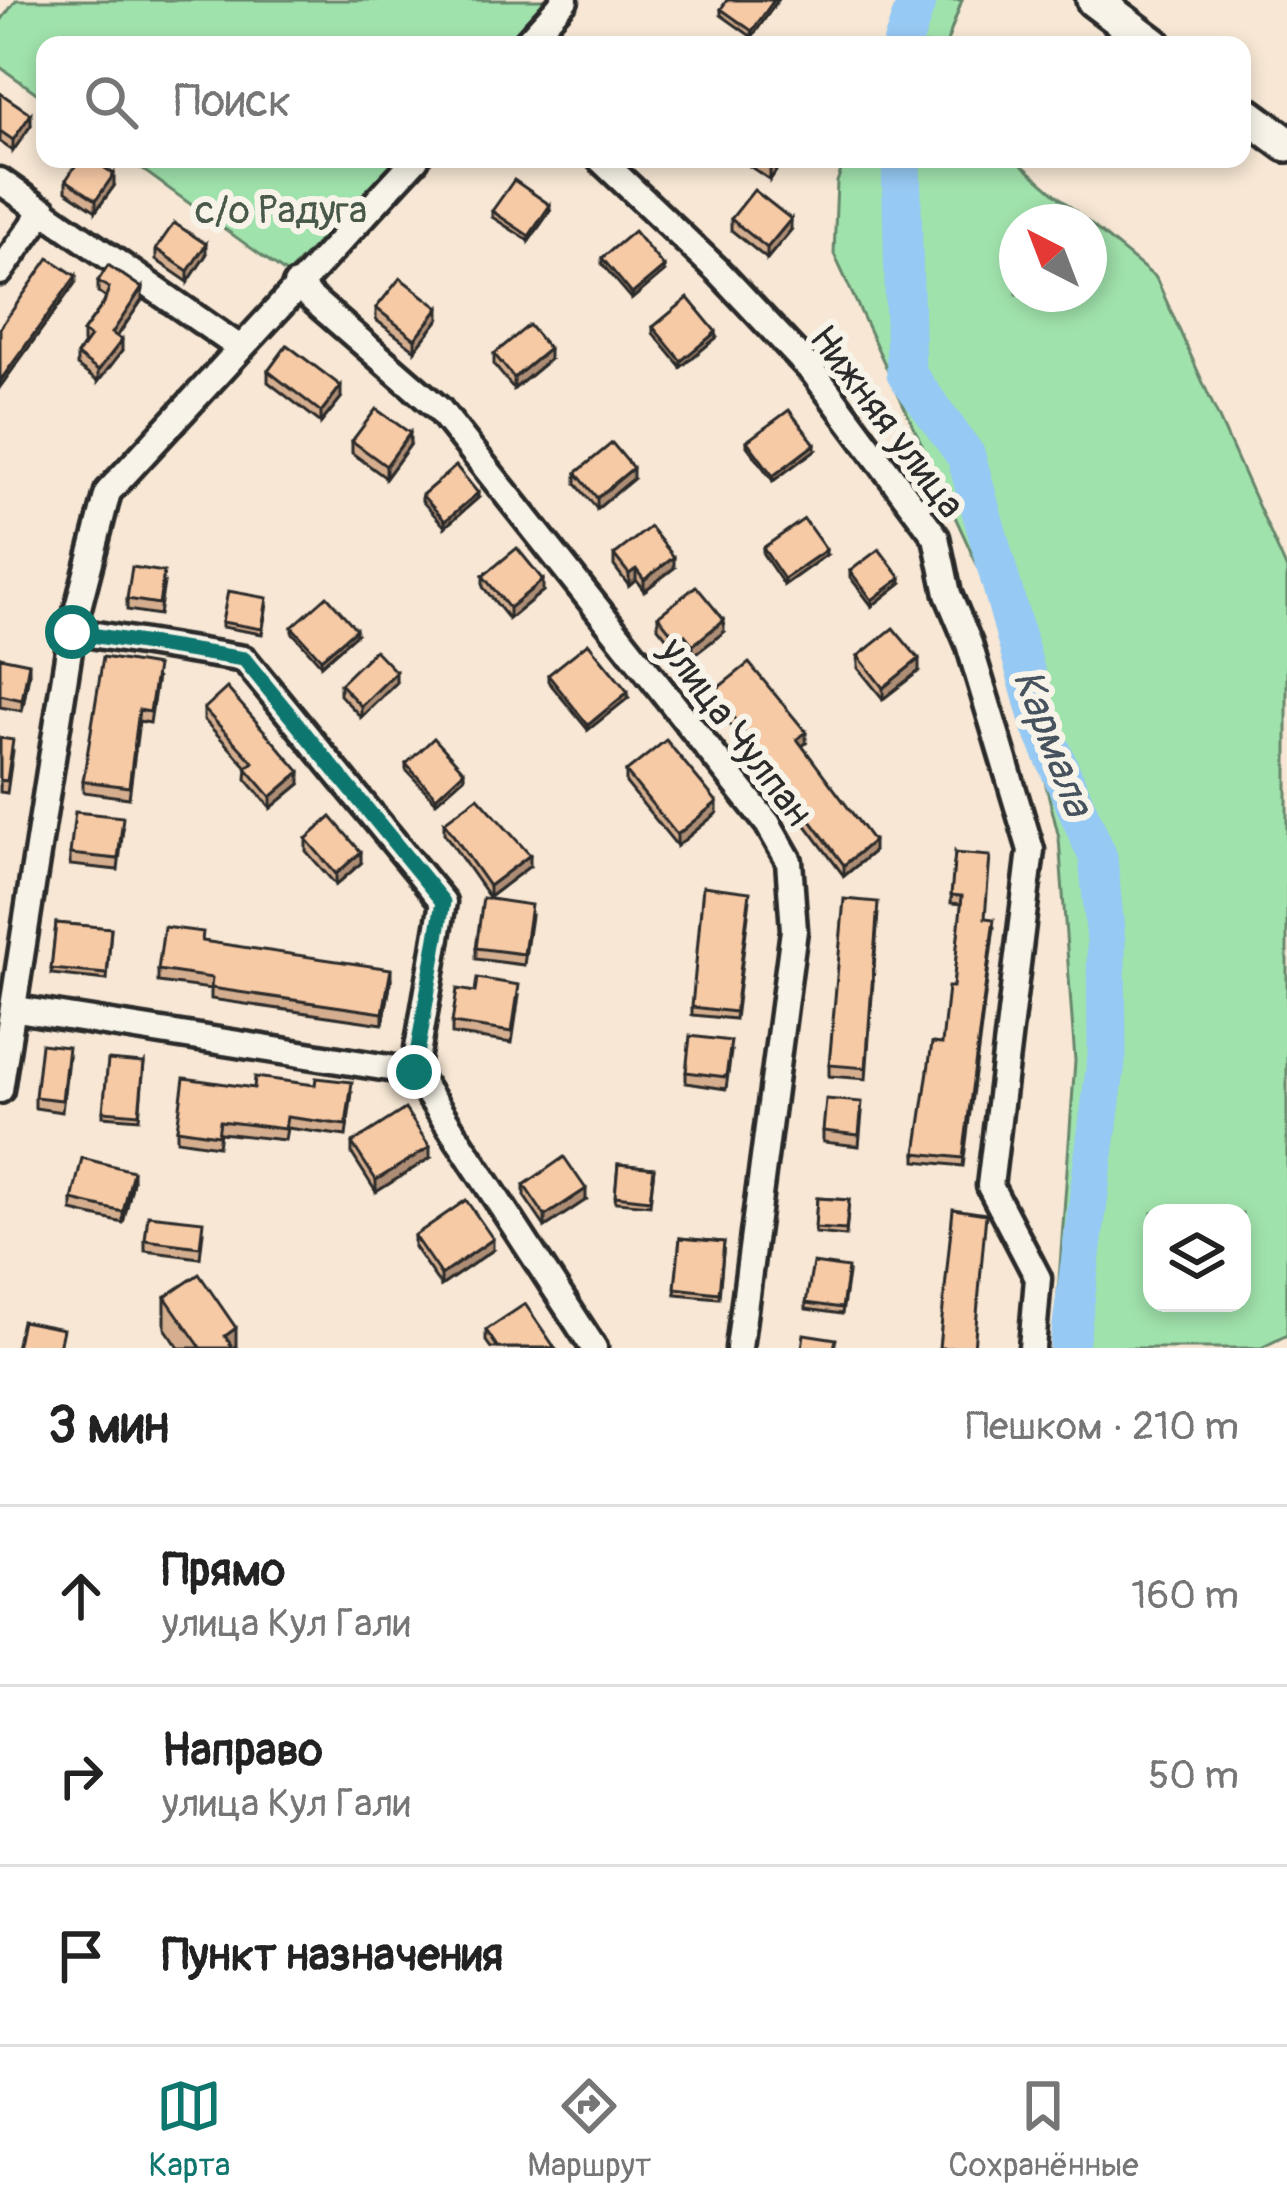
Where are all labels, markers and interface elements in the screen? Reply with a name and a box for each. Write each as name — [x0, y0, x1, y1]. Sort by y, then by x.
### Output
search box — [36, 36, 1251, 168]
icon: search — [78, 69, 144, 135]
text: Поиск — [174, 74, 291, 130]
park label: с/о Радуга — [195, 186, 367, 235]
north arrow — [999, 204, 1107, 312]
street label: Нижняя улица — [798, 316, 975, 528]
route start — [45, 605, 99, 659]
street label: улица Чулпан — [648, 627, 823, 836]
water label: Кармала — [1001, 662, 1105, 825]
route end — [387, 1045, 441, 1099]
map controls — [1143, 1204, 1251, 1312]
button: layers — [1143, 1204, 1251, 1312]
text: 3 мин — [48, 1394, 169, 1458]
text: Пешком · 210 m — [966, 1402, 1239, 1451]
text: Прямо — [162, 1543, 285, 1599]
icon: ahead — [48, 1563, 114, 1629]
text: 160 m — [1131, 1571, 1239, 1620]
text: улица Кул Гали — [162, 1599, 410, 1648]
text: Направо — [162, 1723, 323, 1779]
icon: right — [48, 1743, 114, 1809]
text: 50 m — [1148, 1751, 1239, 1800]
text: улица Кул Гали — [162, 1779, 410, 1828]
icon: arrive — [48, 1923, 114, 1989]
text: Пункт назначения — [162, 1928, 503, 1984]
tab: Карта — [148, 2073, 230, 2186]
tab: Маршрут — [527, 2073, 651, 2186]
tab: Сохранённые — [948, 2073, 1139, 2186]

